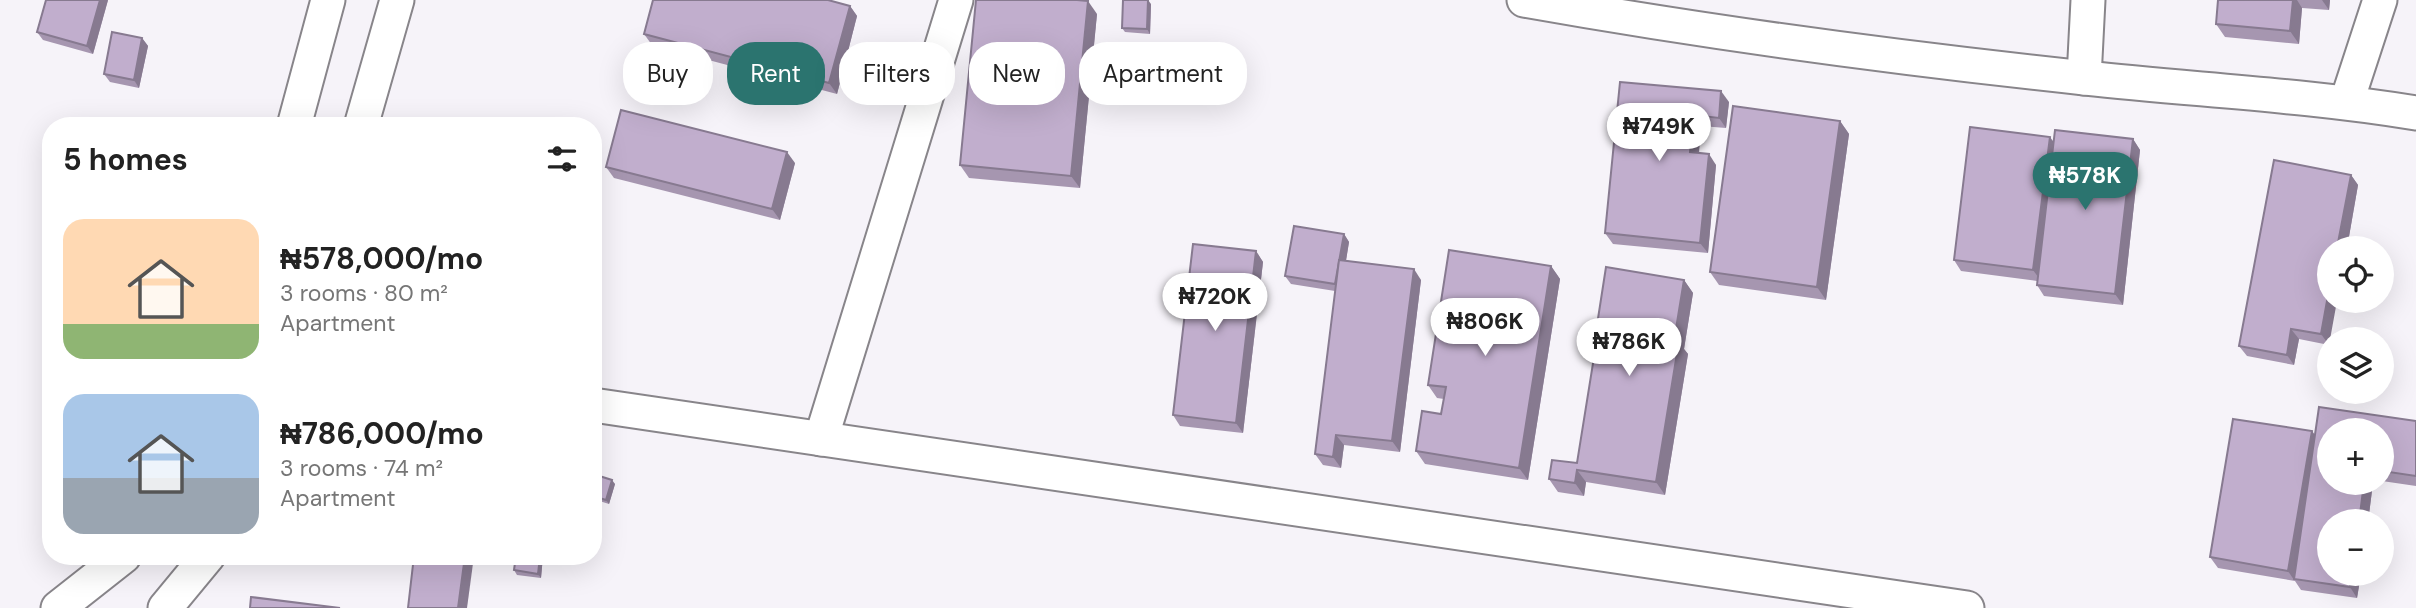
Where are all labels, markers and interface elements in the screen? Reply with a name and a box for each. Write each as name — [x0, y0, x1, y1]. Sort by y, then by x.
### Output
chip: Buy — [623, 42, 713, 105]
chip: Rent — [727, 42, 825, 105]
chip: Filters — [839, 42, 955, 105]
chip: New — [969, 42, 1065, 105]
chip: Apartment — [1079, 42, 1247, 105]
pin: ₦749K — [1610, 104, 1708, 163]
text: ₦749K — [1623, 111, 1695, 141]
text: 5 homes — [63, 140, 188, 179]
icon: filters — [543, 140, 581, 178]
pin: ₦578K — [2036, 152, 2134, 212]
text: ₦578K — [2049, 160, 2121, 190]
map controls — [2317, 236, 2394, 586]
button: locate — [2317, 236, 2394, 313]
text: ₦578,000/mo — [280, 239, 483, 278]
icon: home — [119, 247, 203, 331]
pin: ₦720K — [1166, 274, 1264, 333]
text: 3 rooms · 80 m² — [280, 278, 448, 308]
text: ₦720K — [1178, 281, 1252, 311]
pin: ₦806K — [1436, 298, 1534, 358]
text: ₦806K — [1447, 306, 1523, 336]
text: Apartment — [280, 308, 395, 338]
pin: ₦786K — [1580, 318, 1678, 378]
text: ₦786K — [1593, 326, 1665, 356]
button: layers — [2317, 327, 2394, 404]
text: ₦786,000/mo — [280, 414, 484, 453]
button: + — [2317, 418, 2394, 495]
icon: home — [119, 422, 203, 506]
text: 3 rooms · 74 m² — [280, 453, 443, 483]
text: Apartment — [280, 483, 395, 513]
button: − — [2317, 509, 2394, 586]

